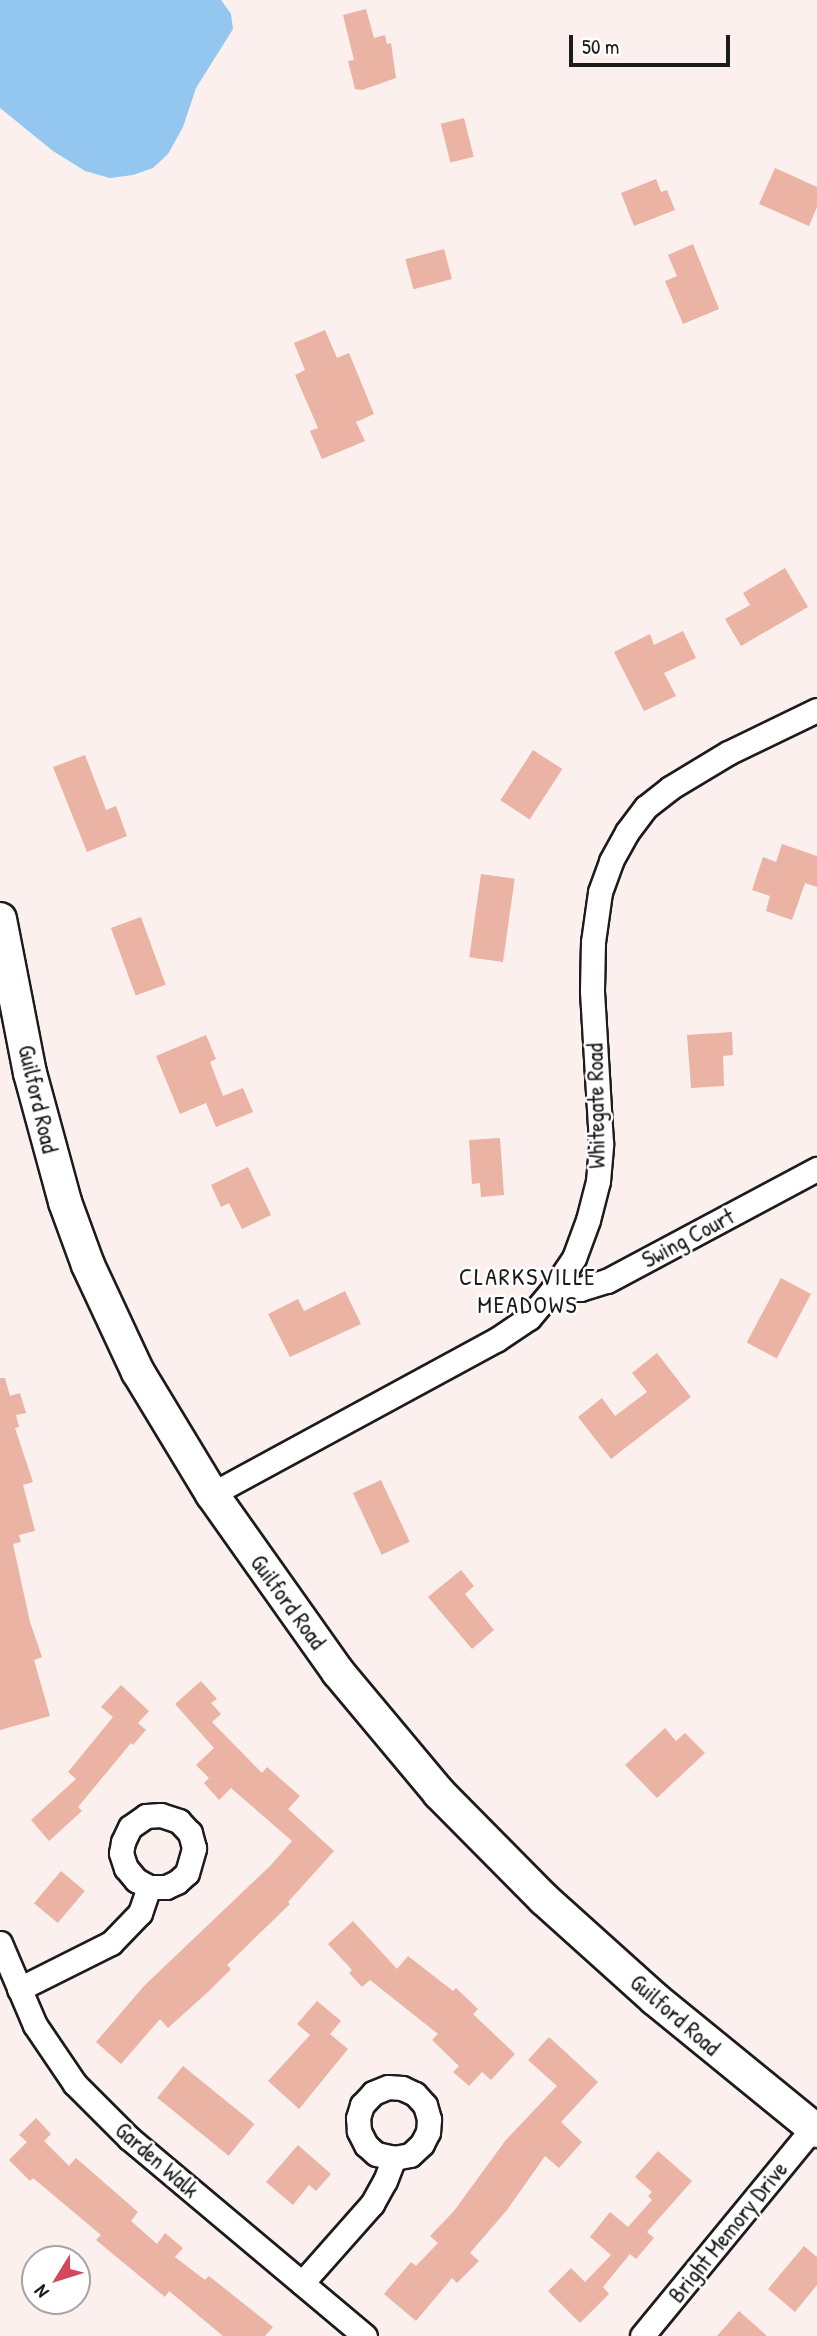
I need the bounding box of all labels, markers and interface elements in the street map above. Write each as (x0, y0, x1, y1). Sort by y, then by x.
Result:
scale bar (572, 21, 733, 65)
text: 50 m (582, 32, 619, 61)
street label: Guilford Road (12, 1042, 64, 1156)
street label: Whitegate Road (581, 1043, 611, 1169)
street label: Swing Court (637, 1202, 739, 1274)
district label: CLARKSVILLE MEADOWS (460, 1263, 596, 1319)
street label: Guilford Road (245, 1549, 331, 1655)
street label: Guilford Road (624, 1969, 726, 2061)
street label: Garden Walk (110, 2116, 204, 2204)
street label: Bright Memory Drive (663, 2156, 793, 2308)
north arrow (21, 2245, 91, 2315)
text: N (28, 2280, 54, 2304)

